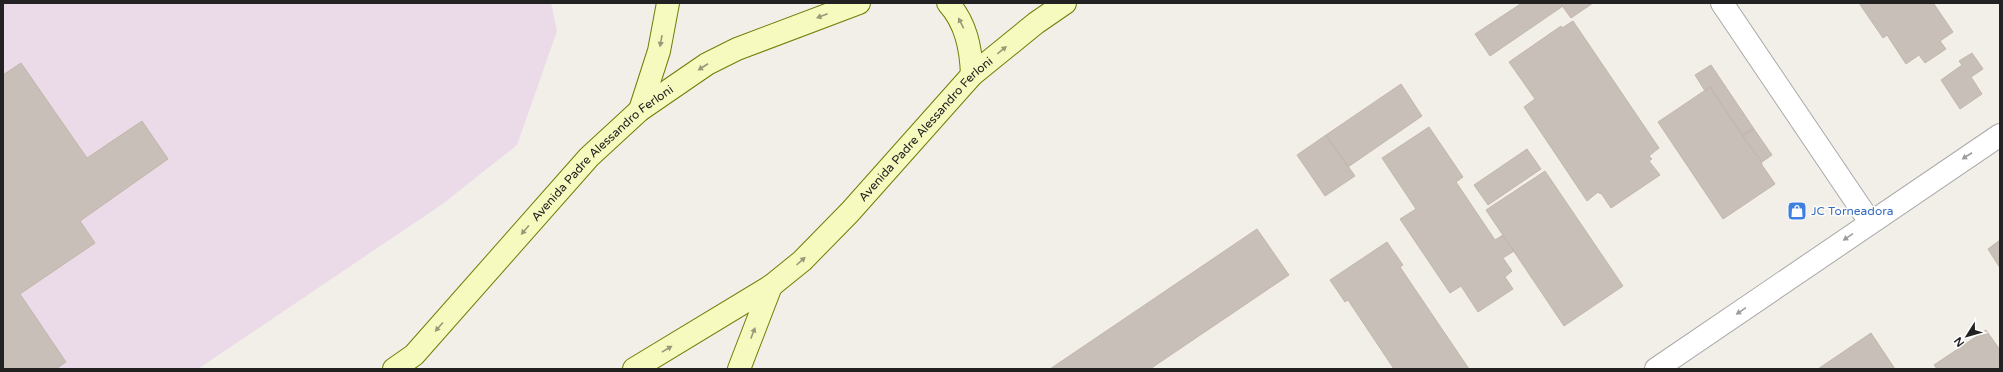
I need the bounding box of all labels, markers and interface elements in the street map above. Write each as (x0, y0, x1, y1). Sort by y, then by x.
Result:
one-way arrow (815, 14, 827, 20)
one-way arrow (958, 18, 964, 29)
one-way arrow (658, 35, 664, 48)
one-way arrow (997, 46, 1008, 54)
street label: Avenida Padre Alessandro Ferloni (856, 54, 996, 204)
one-way arrow (697, 63, 708, 71)
street label: Avenida Padre Alessandro Ferloni (529, 82, 676, 224)
one-way arrow (1961, 153, 1973, 160)
shop icon: JC Torneadora (1786, 200, 1808, 222)
place label: JC Torneadora (1811, 204, 1894, 218)
one-way arrow (521, 225, 530, 234)
one-way arrow (1842, 234, 1854, 241)
one-way arrow (796, 256, 806, 266)
one-way arrow (1736, 307, 1746, 315)
north arrow (1947, 316, 1987, 356)
one-way arrow (434, 322, 444, 332)
one-way arrow (750, 326, 756, 338)
text: N (1952, 334, 1967, 349)
one-way arrow (661, 345, 673, 352)

